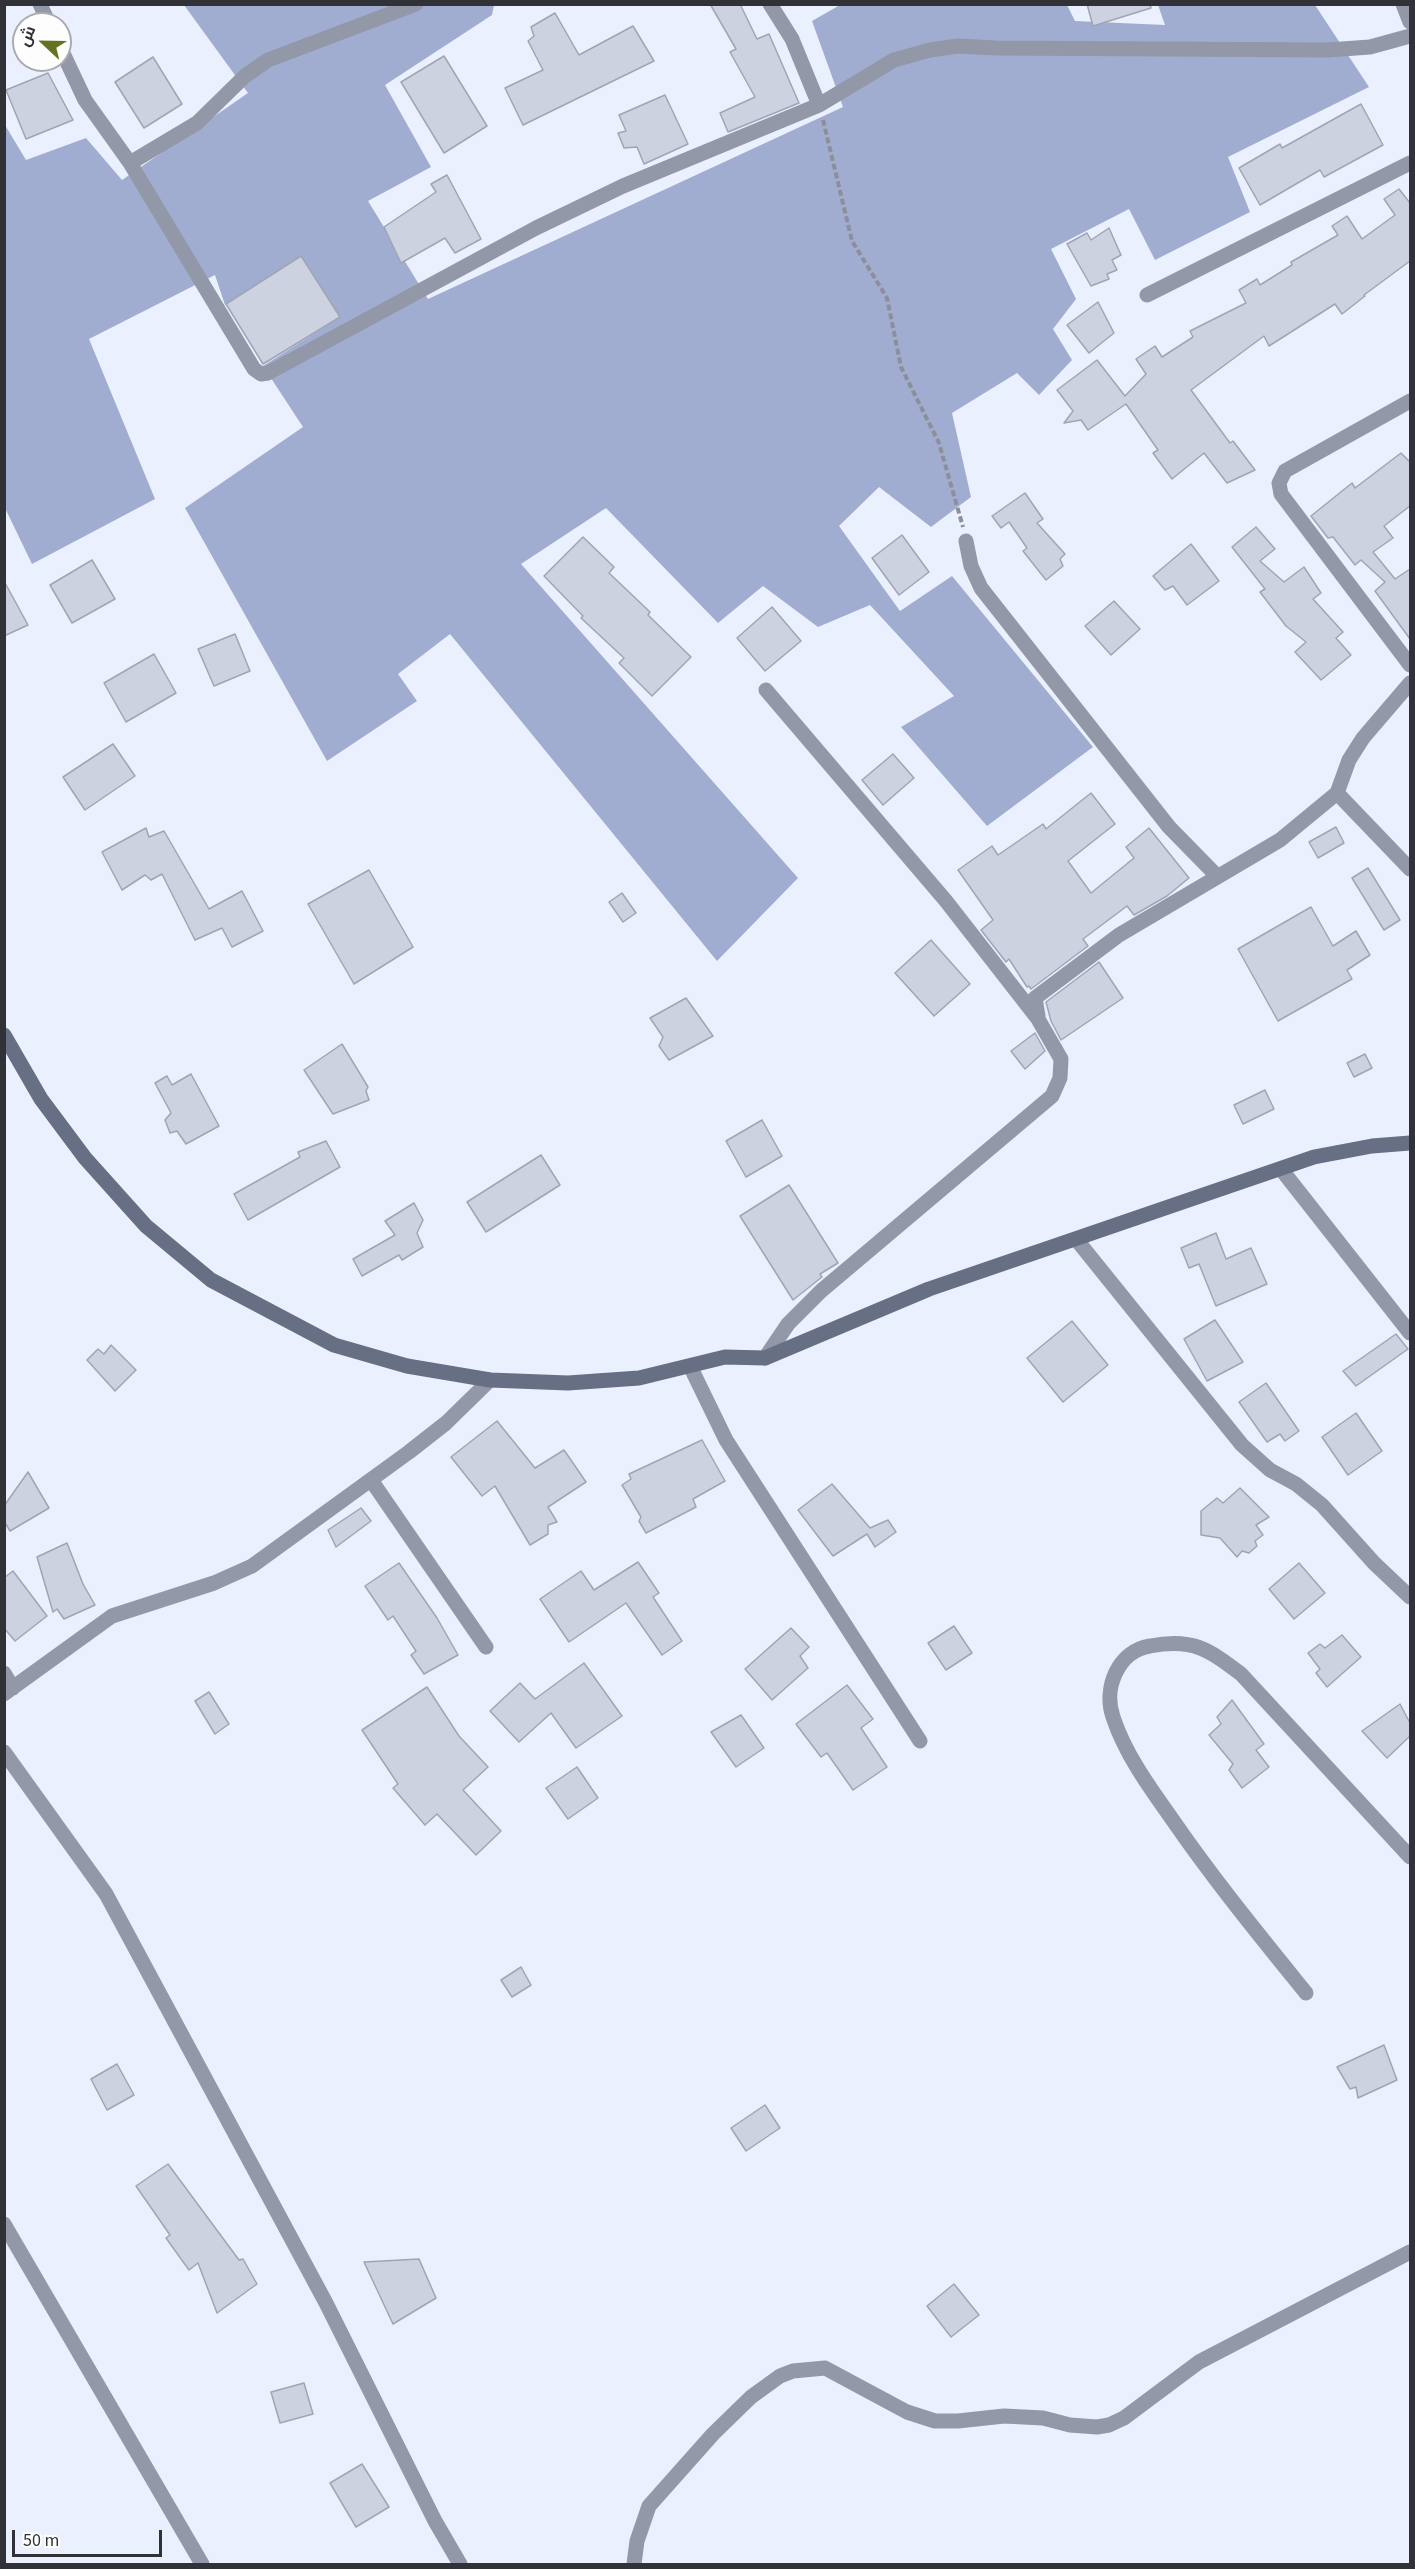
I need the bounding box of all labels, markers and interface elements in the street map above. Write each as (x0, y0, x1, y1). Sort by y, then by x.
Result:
north arrow (12, 12, 72, 72)
text: ش (13, 22, 41, 50)
scale bar (15, 2518, 165, 2556)
text: 50 m (23, 2528, 59, 2553)

